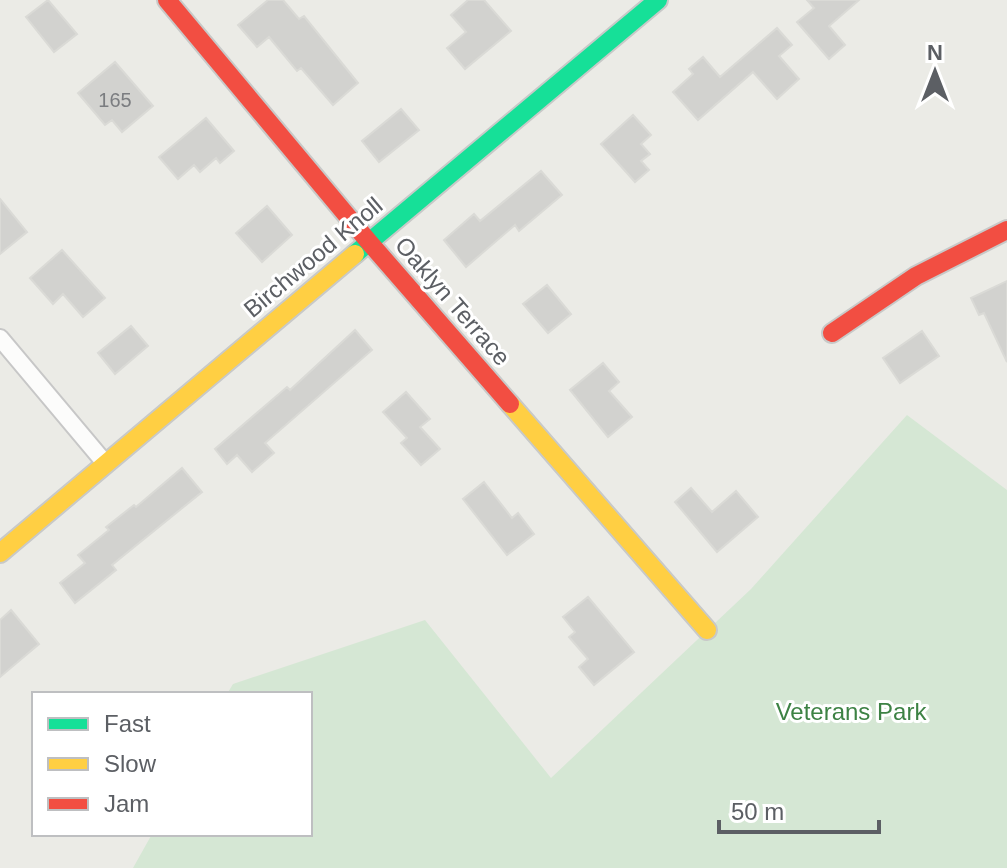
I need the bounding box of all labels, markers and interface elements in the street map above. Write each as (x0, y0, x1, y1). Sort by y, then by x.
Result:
north arrow (895, 32, 975, 112)
text: N (927, 40, 943, 65)
house number: 165 (98, 89, 132, 111)
street label: Birchwood Knoll (238, 191, 388, 323)
street label: Oaklyn Terrace (390, 231, 516, 371)
legend (32, 692, 312, 836)
park label: Veterans Park (776, 698, 927, 725)
text: Fast (104, 710, 151, 737)
text: Slow (104, 750, 157, 777)
scale bar (719, 784, 879, 834)
text: Jam (104, 790, 149, 817)
text: 50 m (731, 798, 784, 825)

